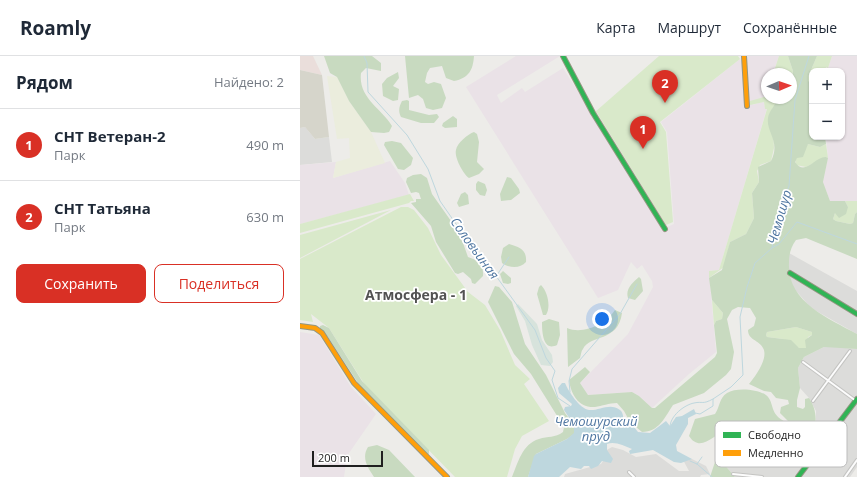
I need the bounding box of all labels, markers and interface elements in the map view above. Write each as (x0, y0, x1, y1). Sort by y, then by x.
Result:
text: Roamly (20, 15, 91, 41)
text: Карта (596, 18, 635, 37)
text: Маршрут (657, 18, 721, 37)
text: Сохранённые (743, 18, 837, 37)
north arrow (761, 68, 797, 104)
map controls (809, 68, 845, 140)
button: + (809, 68, 845, 104)
pin: 2 (652, 70, 678, 103)
text: Рядом (16, 71, 73, 94)
text: Найдено: 2 (214, 73, 284, 91)
button: − (809, 104, 845, 140)
pin: 1 (630, 116, 656, 149)
text: СНТ Ветеран-2 (54, 126, 166, 146)
text: 1 (25, 136, 33, 154)
text: 490 m (246, 136, 284, 154)
text: Парк (54, 146, 85, 164)
water label: Чемошур (763, 188, 795, 246)
text: СНТ Татьяна (54, 198, 151, 218)
text: 2 (25, 208, 33, 226)
text: 630 m (246, 208, 284, 226)
water label: Соловьиная (446, 213, 504, 283)
text: Парк (54, 218, 85, 236)
button: Сохранить (16, 264, 146, 303)
button: Поделиться (154, 264, 284, 303)
district label: Атмосфера - 1 (365, 285, 467, 304)
your location (592, 309, 612, 329)
water label: Чемошурский пруд (554, 412, 638, 445)
legend (715, 421, 847, 467)
text: Свободно (748, 427, 801, 442)
text: Медленно (748, 445, 804, 460)
scale bar (312, 449, 383, 468)
text: 200 m (318, 450, 350, 465)

